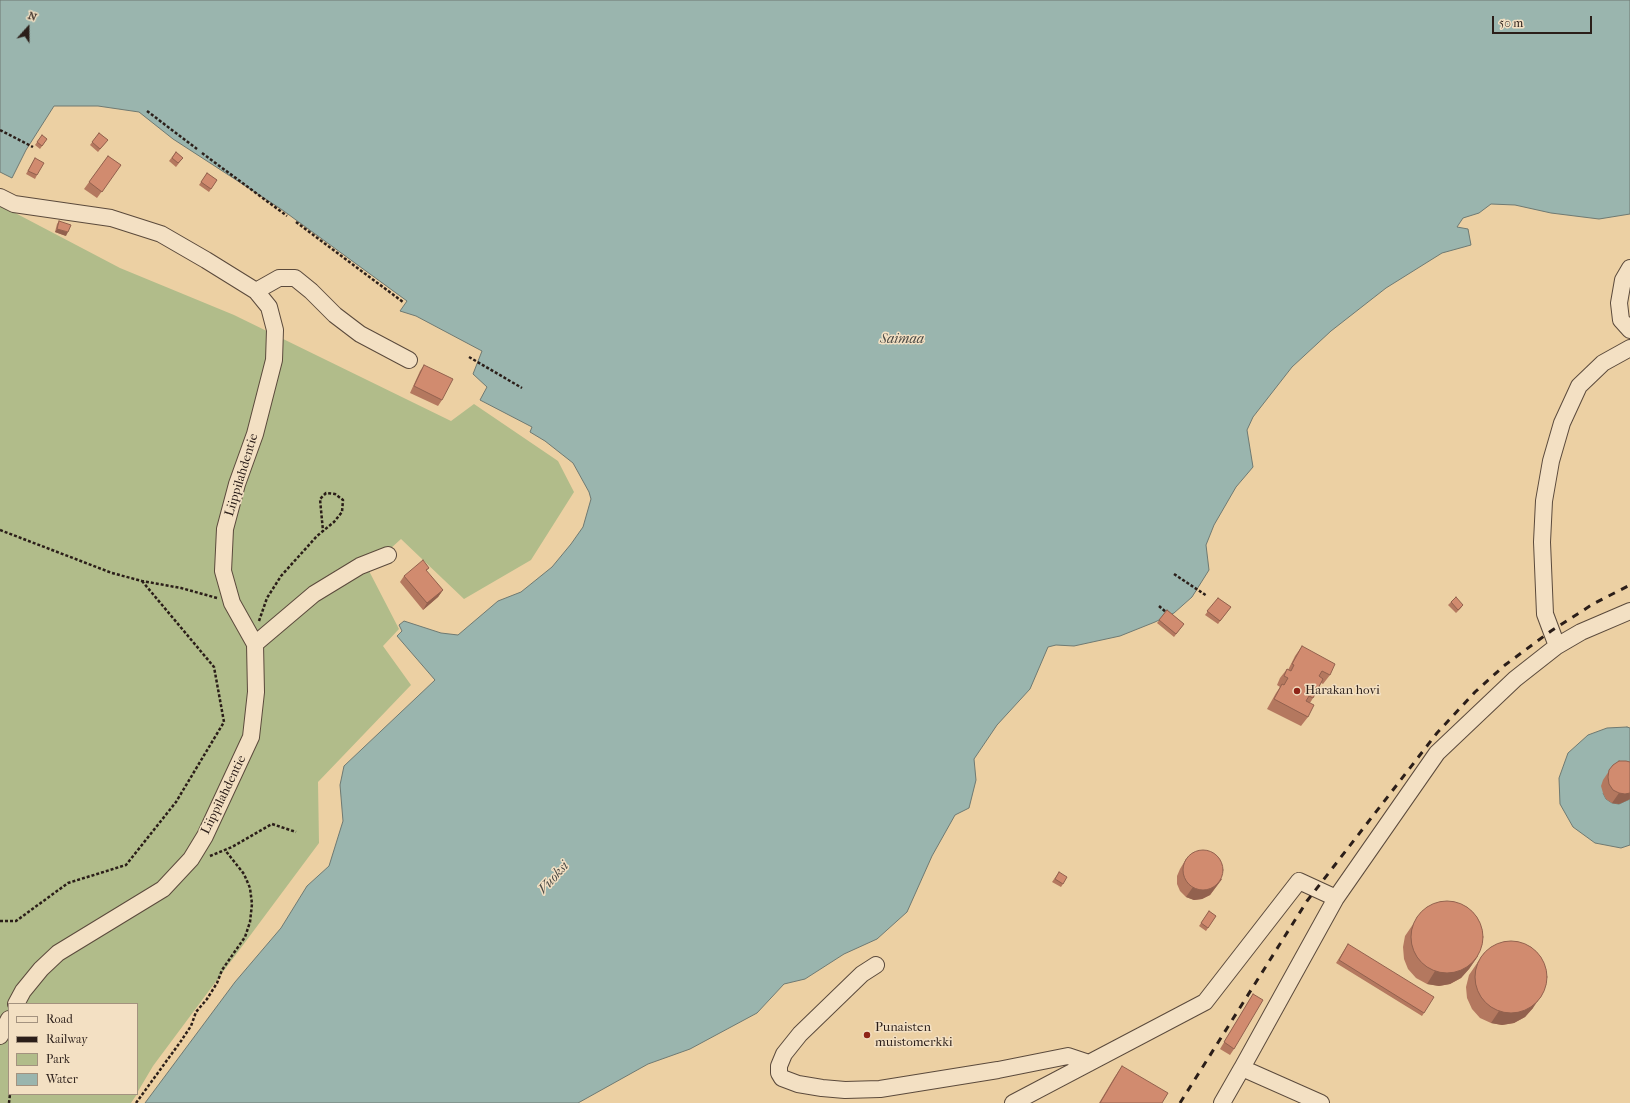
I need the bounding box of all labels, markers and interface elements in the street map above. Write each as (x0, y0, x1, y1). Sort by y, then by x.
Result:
north arrow (8, 8, 48, 48)
scale bar (1494, 8, 1594, 34)
text: N (26, 9, 39, 24)
text: 50 m (1499, 16, 1523, 30)
water label: Saimaa (880, 332, 924, 348)
street label: Liippilahdentie (222, 432, 262, 518)
place label: Harakan hovi (1305, 683, 1380, 699)
marker: Harakan hovi (1292, 686, 1302, 696)
street label: Liippilahdentie (198, 753, 250, 837)
water label: Vuoksi (535, 858, 573, 898)
legend (8, 1003, 138, 1095)
text: Road (46, 1012, 73, 1026)
place label: Punaisten muistomerkki (875, 1020, 953, 1051)
marker: Punaisten muistomerkki (862, 1030, 872, 1040)
text: Railway (46, 1032, 88, 1046)
text: Park (46, 1052, 70, 1066)
text: Water (46, 1072, 78, 1086)

